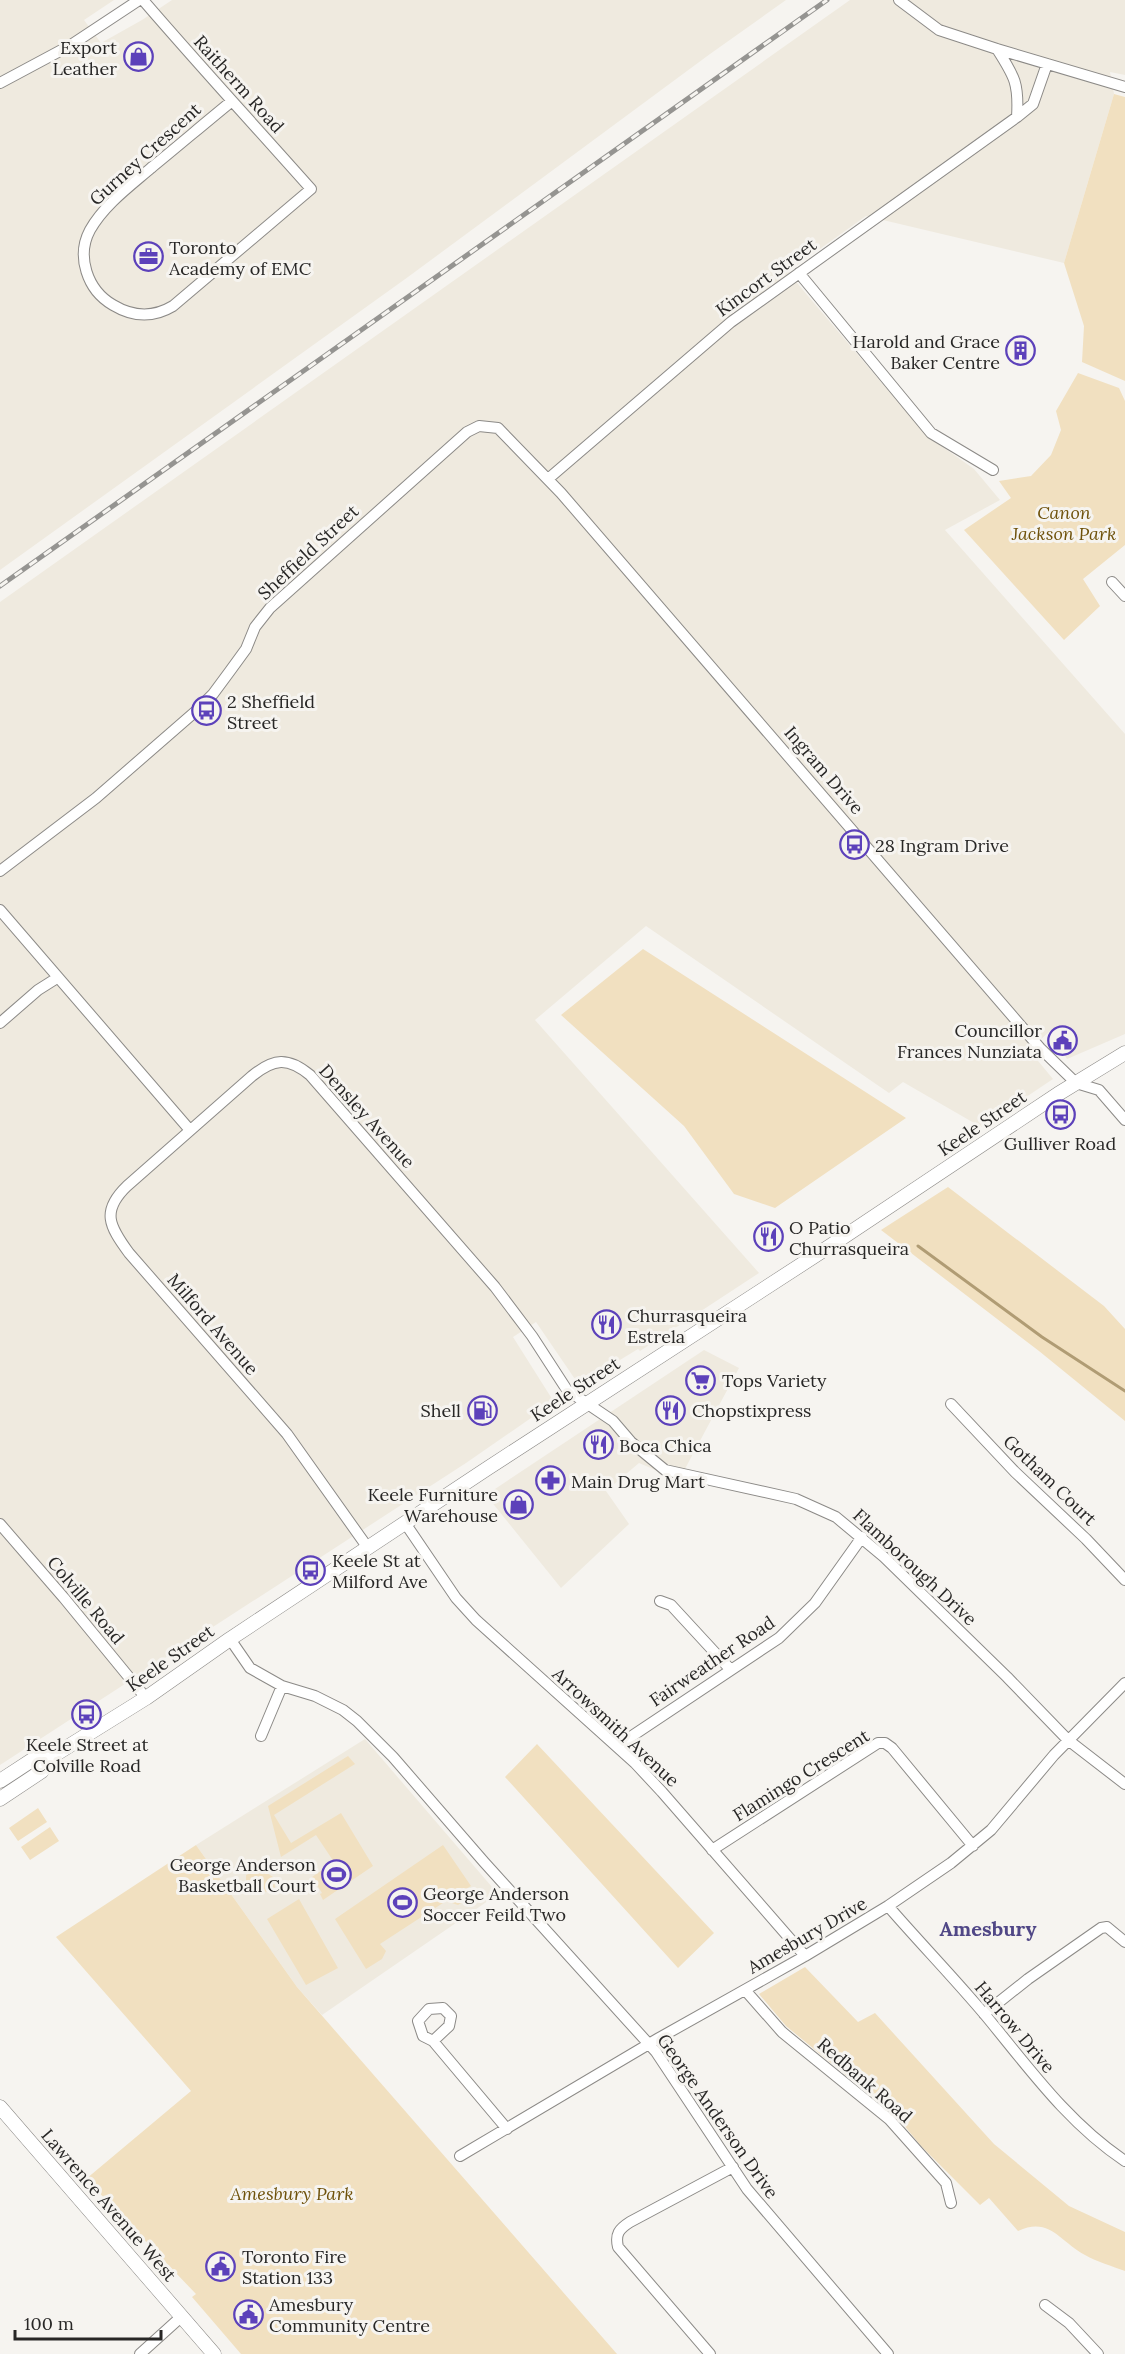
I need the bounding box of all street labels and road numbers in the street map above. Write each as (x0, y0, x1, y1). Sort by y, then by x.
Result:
street label: Raitherm Road (189, 30, 289, 138)
street label: Gurney Crescent (84, 98, 206, 210)
street label: Kincort Street (711, 233, 821, 321)
street label: Sheffield Street (253, 499, 363, 605)
street label: Ingram Drive (779, 721, 869, 819)
street label: Densley Avenue (314, 1059, 420, 1173)
street label: Keele Street (933, 1085, 1031, 1161)
street label: Milford Avenue (163, 1268, 264, 1380)
street label: Keele Street (526, 1352, 624, 1426)
street label: Gotham Court (999, 1430, 1101, 1530)
street label: Flamborough Drive (848, 1504, 982, 1630)
street label: Colville Road (42, 1551, 130, 1649)
street label: Fairweather Road (645, 1610, 779, 1711)
street label: Keele Street (122, 1619, 218, 1697)
street label: Arrowsmith Avenue (547, 1662, 684, 1792)
street label: Flamingo Crescent (729, 1724, 874, 1826)
street label: Amesbury Drive (742, 1891, 871, 1979)
street label: Harrow Drive (970, 1976, 1060, 2078)
street label: George Anderson Drive (652, 2029, 784, 2203)
street label: Redbank Road (813, 2032, 917, 2128)
street label: Lawrence Avenue West (36, 2124, 182, 2286)

